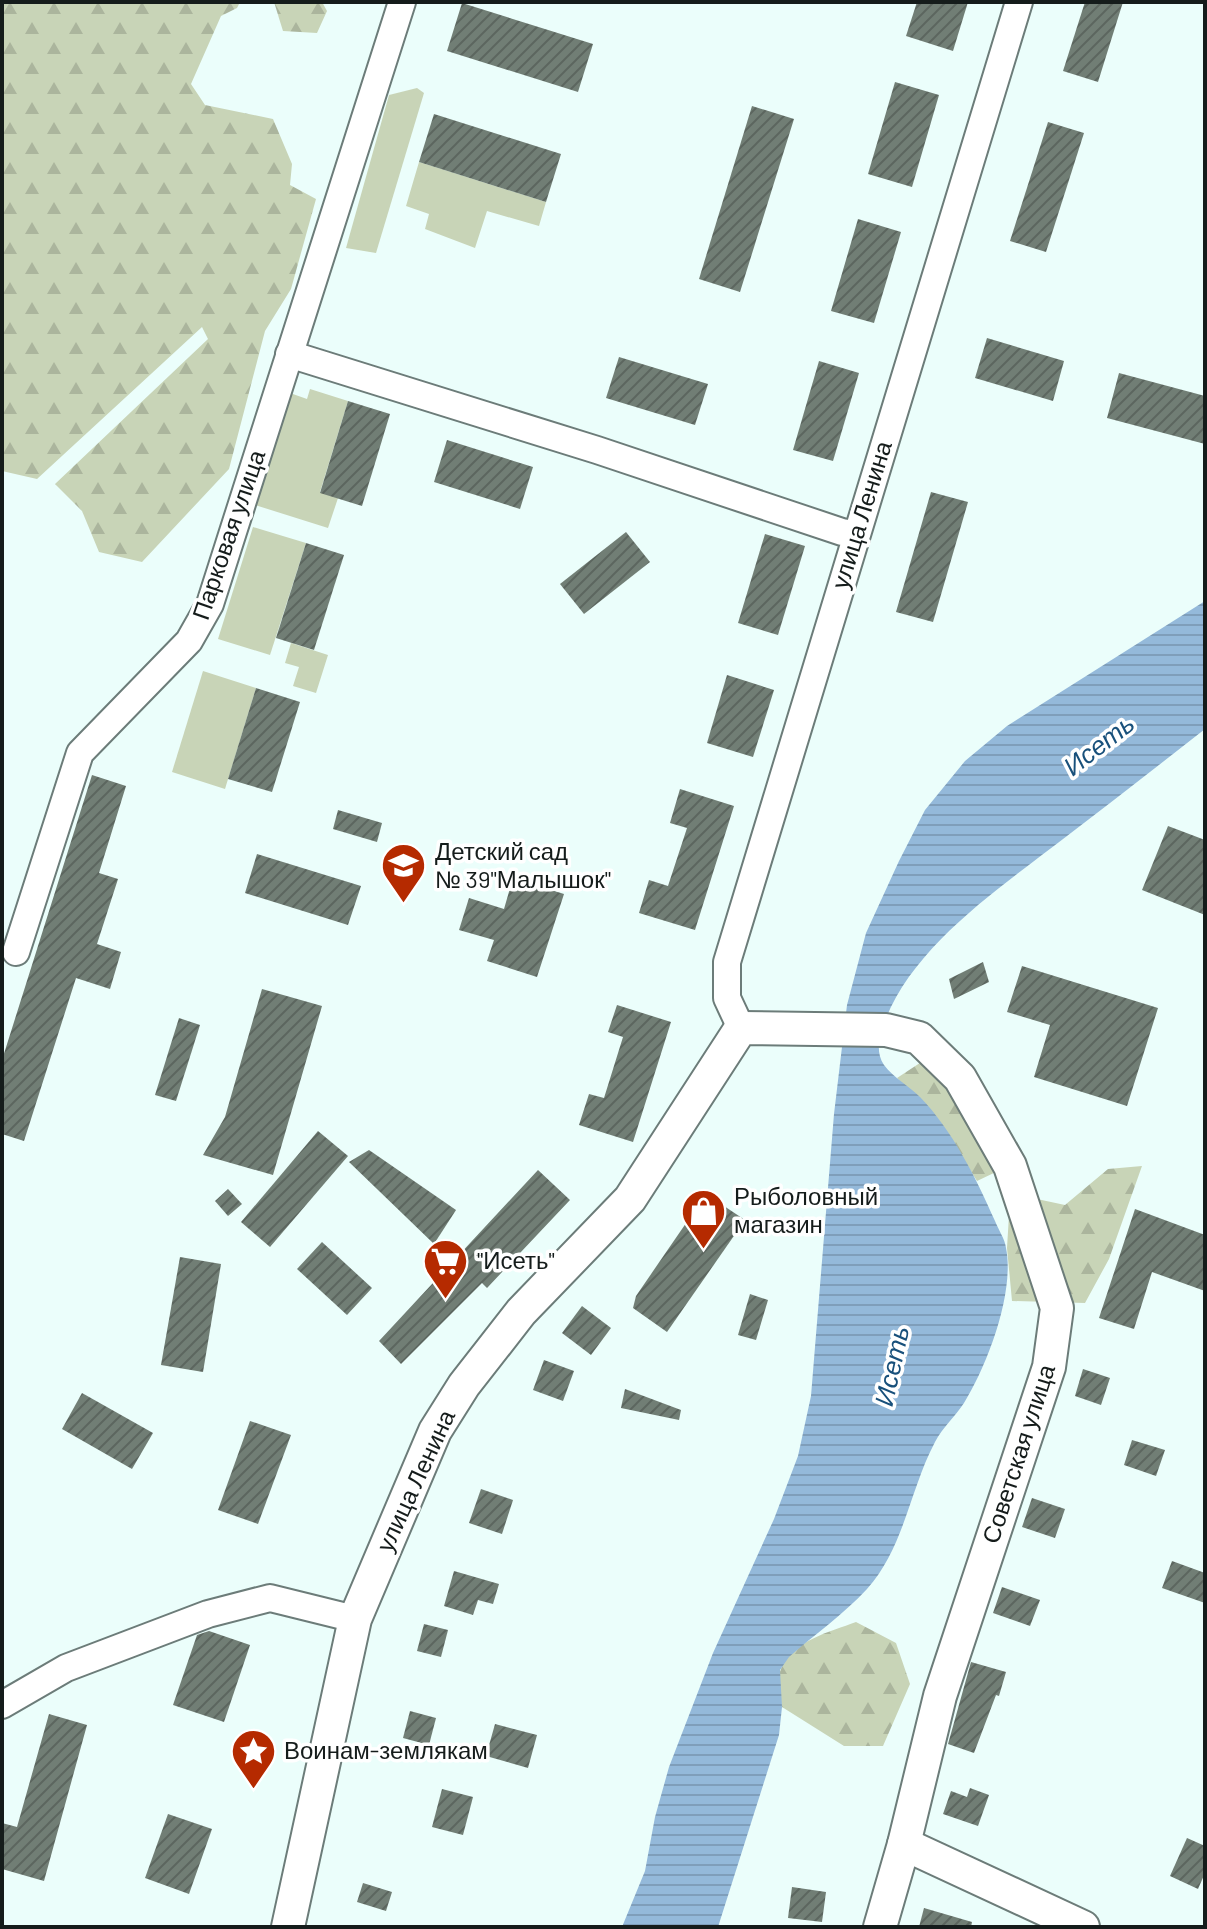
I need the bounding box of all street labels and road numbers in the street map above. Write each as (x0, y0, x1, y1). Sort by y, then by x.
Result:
street label: улица Ленина (824, 436, 897, 592)
street label: Парковая улица (185, 445, 270, 623)
street label: Советская улица (975, 1360, 1060, 1547)
street label: улица Ленина (369, 1404, 460, 1556)

